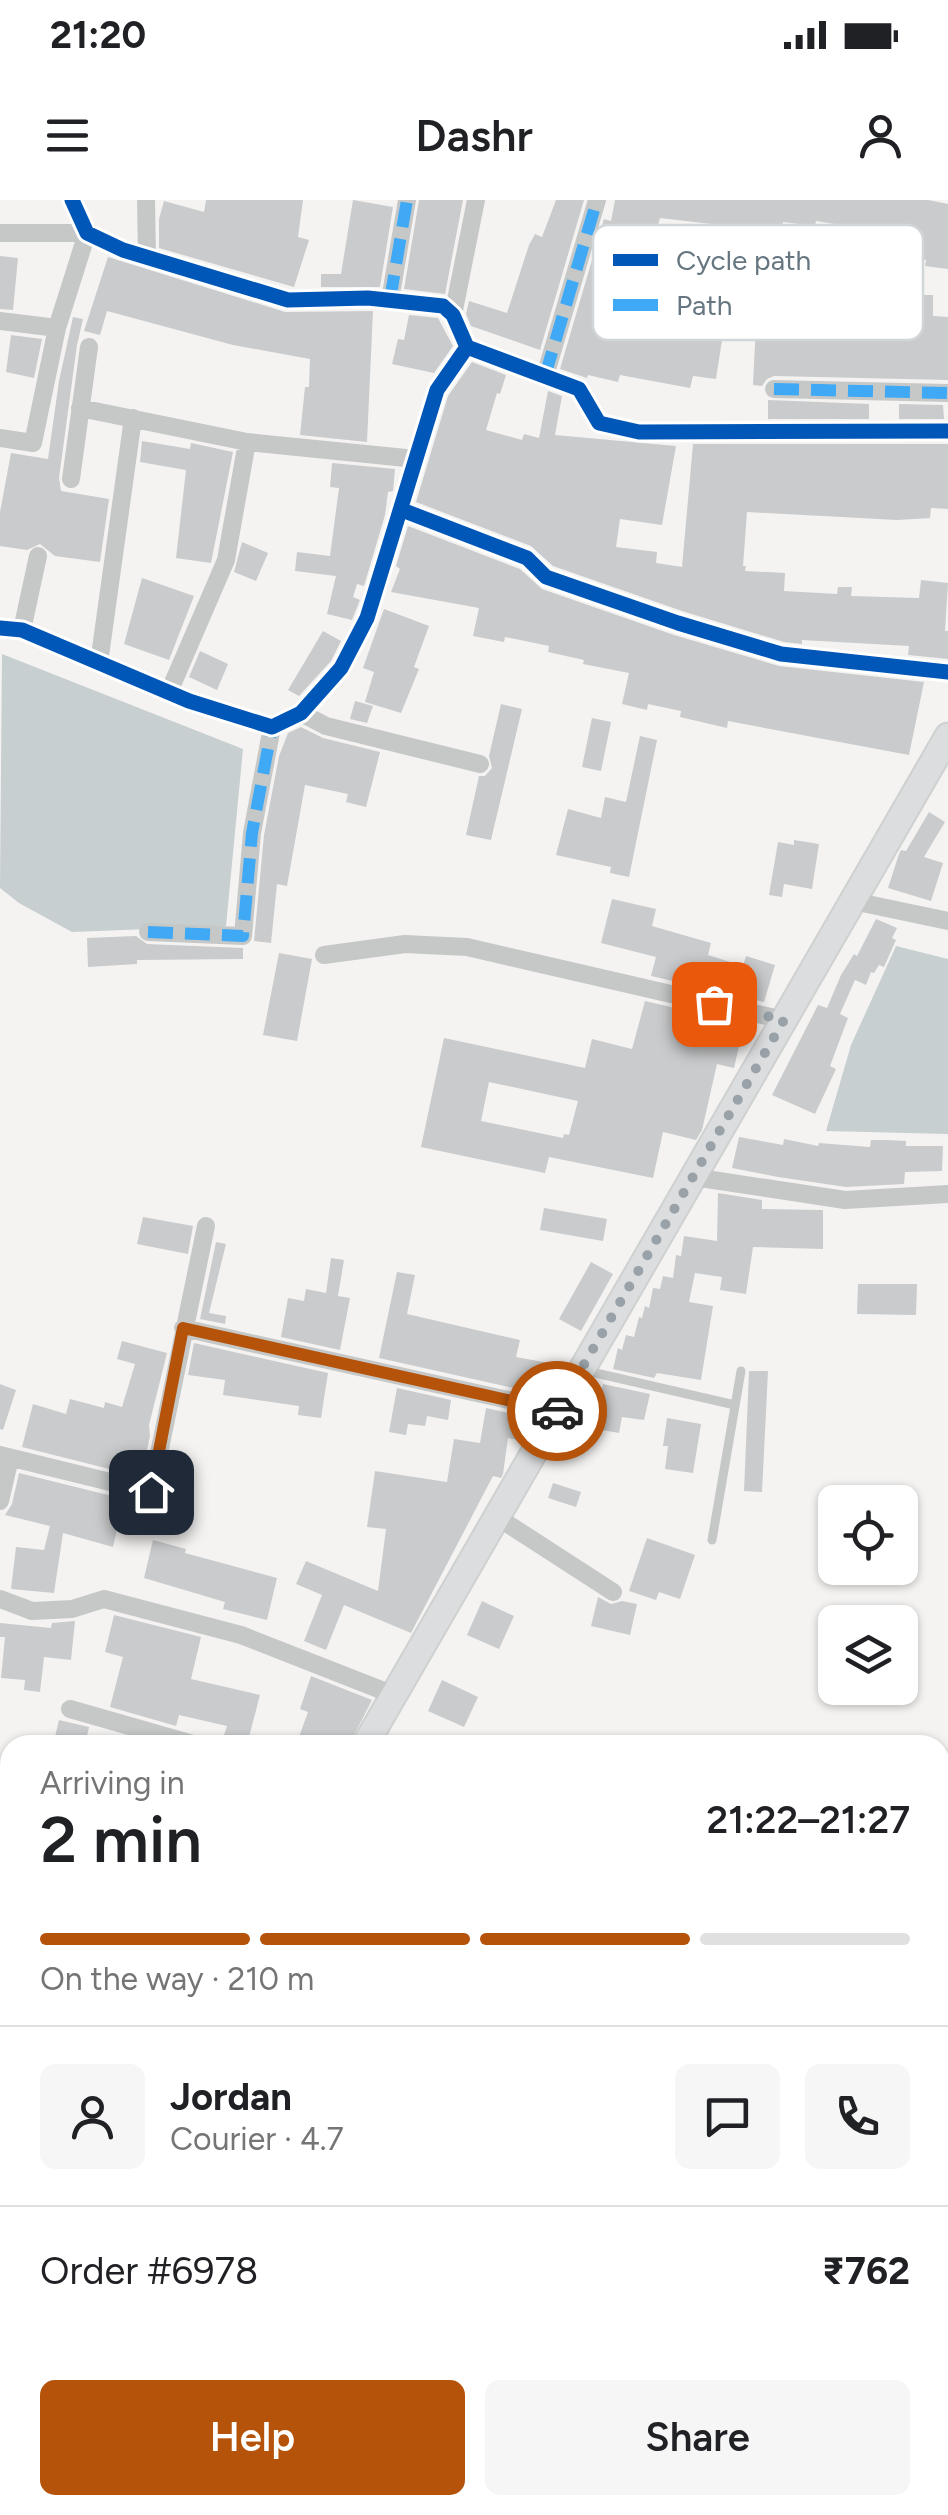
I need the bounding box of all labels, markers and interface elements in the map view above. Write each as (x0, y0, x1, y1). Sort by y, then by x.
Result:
text: 21:20 (50, 12, 146, 58)
icon: menu (40, 108, 95, 163)
text: Dashr (415, 108, 533, 162)
icon: person (853, 108, 908, 163)
legend (593, 225, 923, 340)
text: Cycle path (676, 243, 811, 277)
text: Path (676, 288, 732, 322)
pin (672, 962, 757, 1047)
icon: bag (687, 977, 742, 1032)
courier (507, 1361, 607, 1461)
icon: car (530, 1384, 585, 1439)
pin (109, 1450, 194, 1535)
icon: home (124, 1465, 179, 1520)
map controls (818, 1485, 918, 1705)
button: locate (818, 1485, 918, 1585)
button: layers (818, 1605, 918, 1705)
text: Arriving in (40, 1764, 185, 1802)
text: 21:22–21:27 (707, 1797, 910, 1843)
text: 2 min (40, 1800, 202, 1878)
text: On the way · 210 m (40, 1960, 314, 1998)
button: person (40, 2064, 145, 2169)
button: chat (675, 2064, 780, 2169)
button: phone (805, 2064, 910, 2169)
text: Jordan (170, 2074, 292, 2120)
text: Courier · 4.7 (170, 2120, 344, 2158)
text: Order #6978 (40, 2248, 258, 2294)
text: ₹762 (822, 2248, 910, 2294)
button: Help (40, 2380, 465, 2495)
button: Share (485, 2380, 910, 2495)

